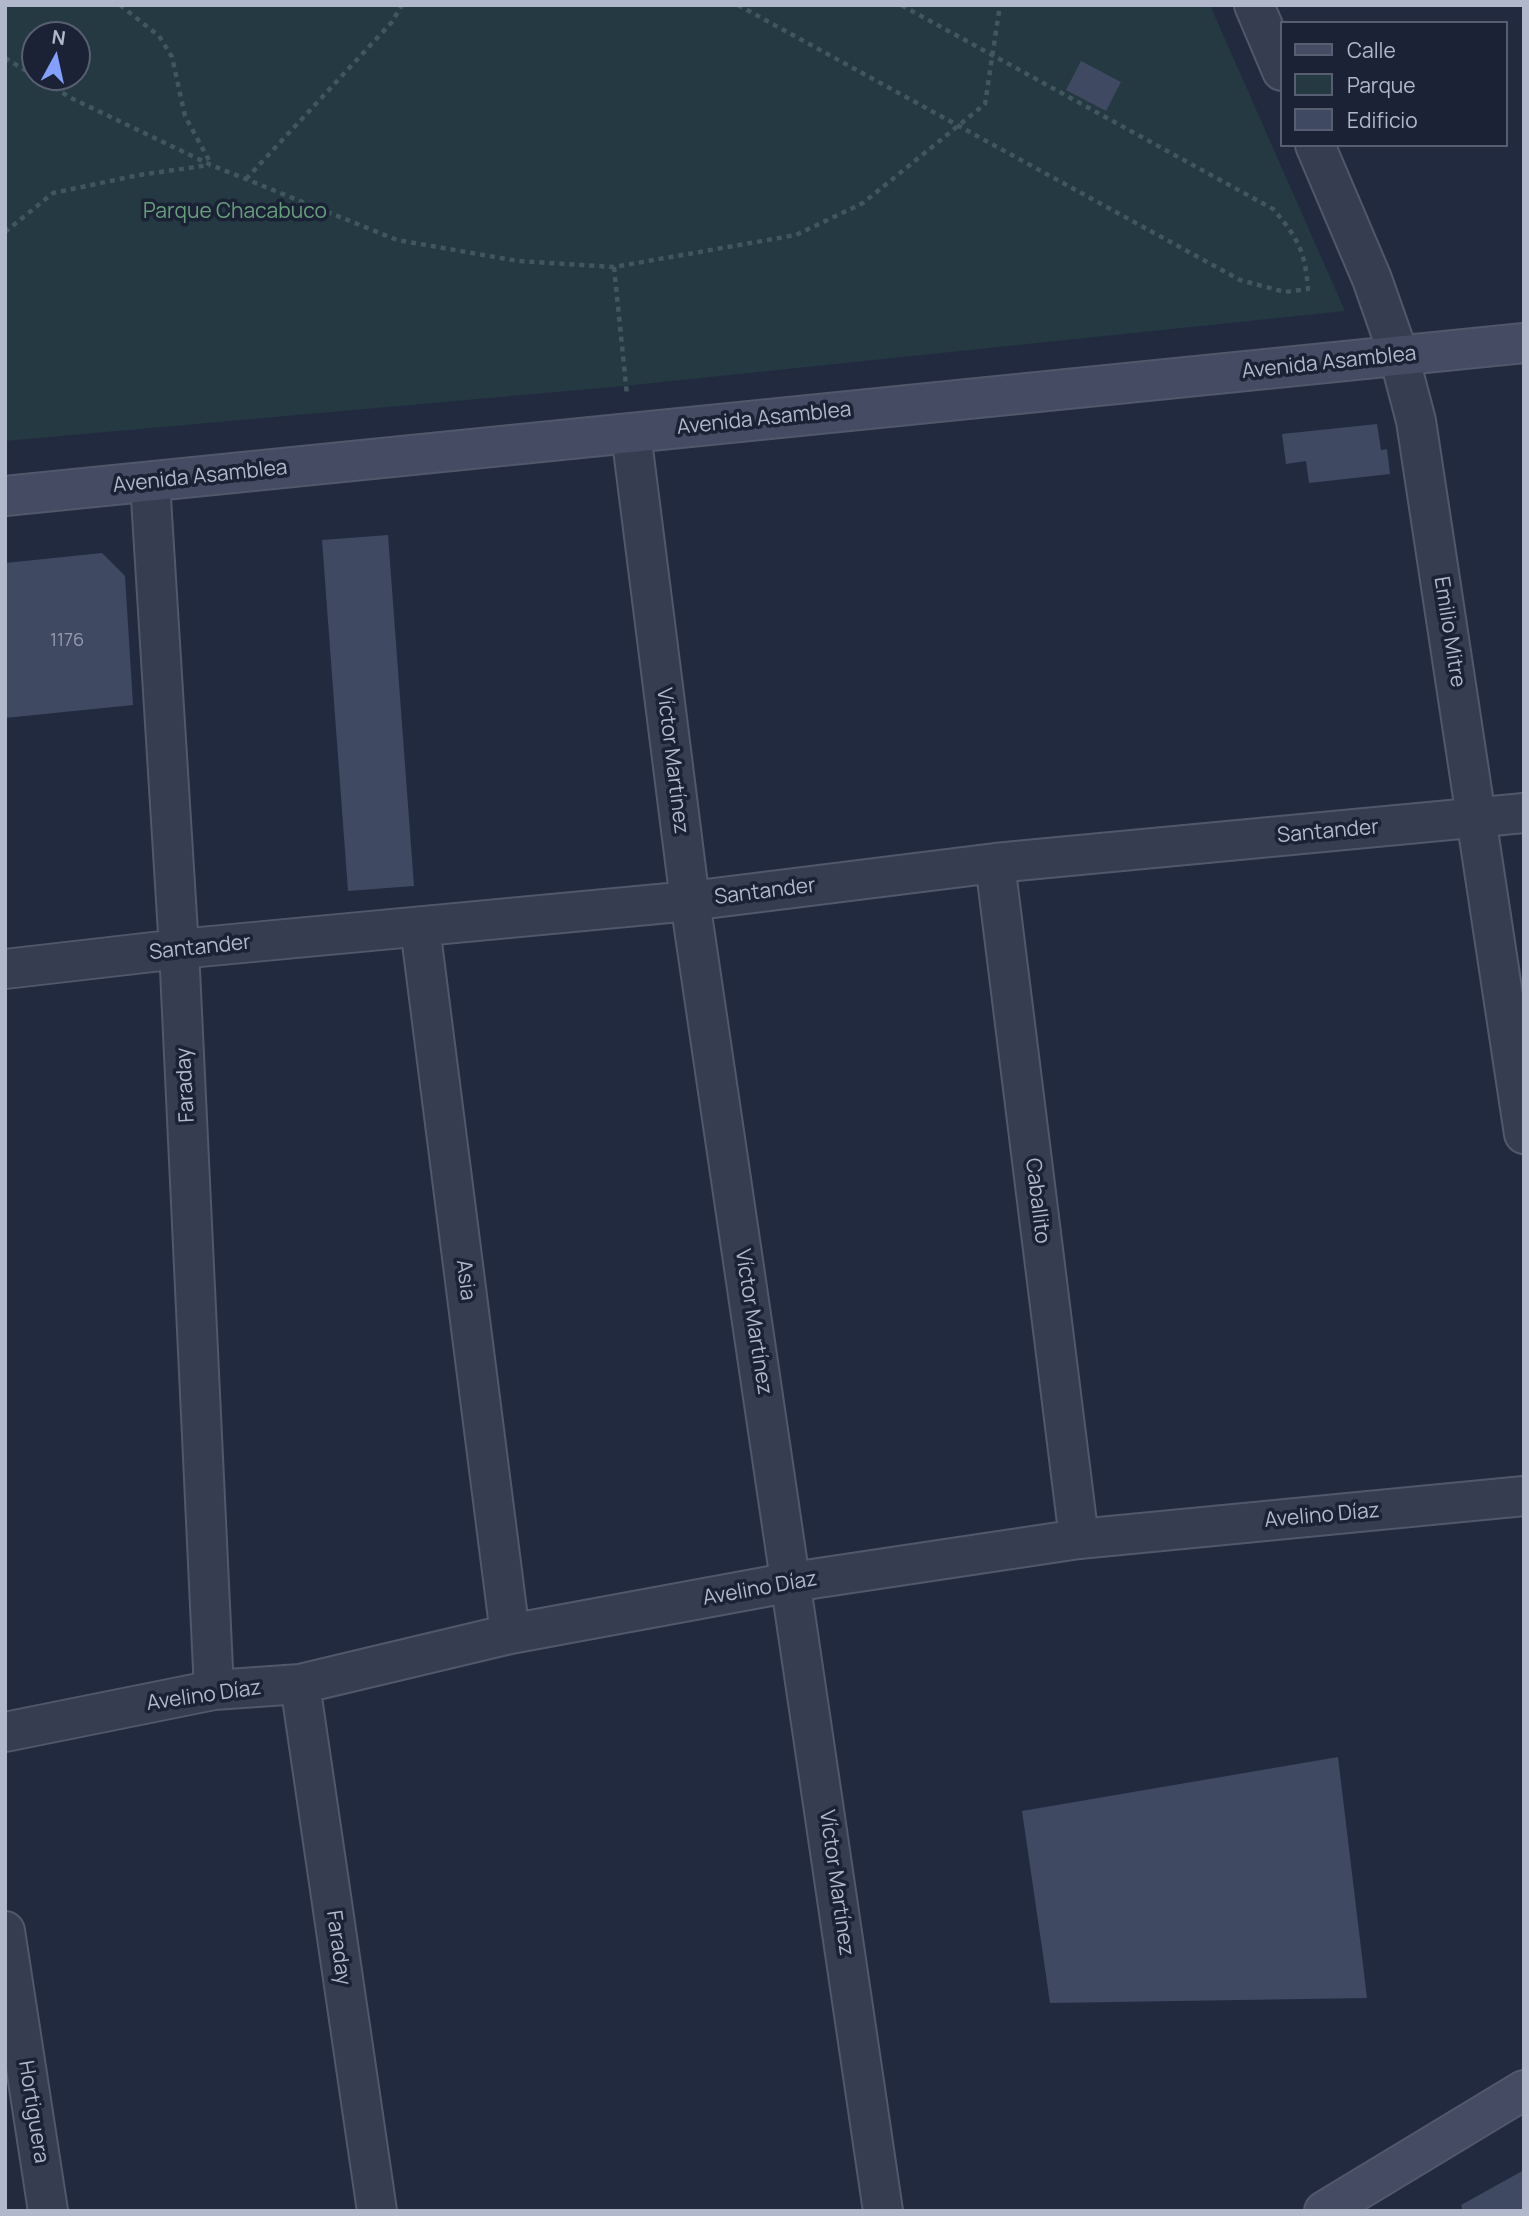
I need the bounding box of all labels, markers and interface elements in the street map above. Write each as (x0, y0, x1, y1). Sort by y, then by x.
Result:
north arrow (21, 21, 91, 91)
legend (1280, 21, 1508, 147)
text: N (50, 23, 67, 51)
text: Calle (1347, 36, 1396, 64)
text: Parque (1347, 71, 1416, 99)
text: Edificio (1347, 106, 1418, 134)
park label: Parque Chacabuco (143, 199, 327, 225)
street label: Avenida Asamblea (1241, 341, 1417, 385)
street label: Avenida Asamblea (676, 397, 852, 441)
street label: Avenida Asamblea (112, 455, 288, 499)
street label: Emilio Mitre (1428, 575, 1470, 689)
house number: 1176 (50, 630, 84, 652)
street label: Víctor Martínez (651, 687, 693, 835)
street label: Santander (1276, 815, 1380, 849)
street label: Santander (713, 873, 817, 911)
street label: Santander (148, 930, 252, 966)
street label: Faraday (171, 1047, 201, 1123)
street label: Caballito (1019, 1157, 1055, 1245)
street label: Víctor Martínez (729, 1247, 777, 1397)
street label: Asia (450, 1258, 480, 1302)
street label: Avelino Díaz (1263, 1498, 1381, 1534)
street label: Avelino Díaz (701, 1567, 819, 1611)
street label: Avelino Díaz (145, 1675, 263, 1717)
street label: Víctor Martínez (813, 1808, 859, 1958)
street label: Faraday (320, 1909, 356, 1987)
street label: Hortiguera (12, 2059, 54, 2165)

